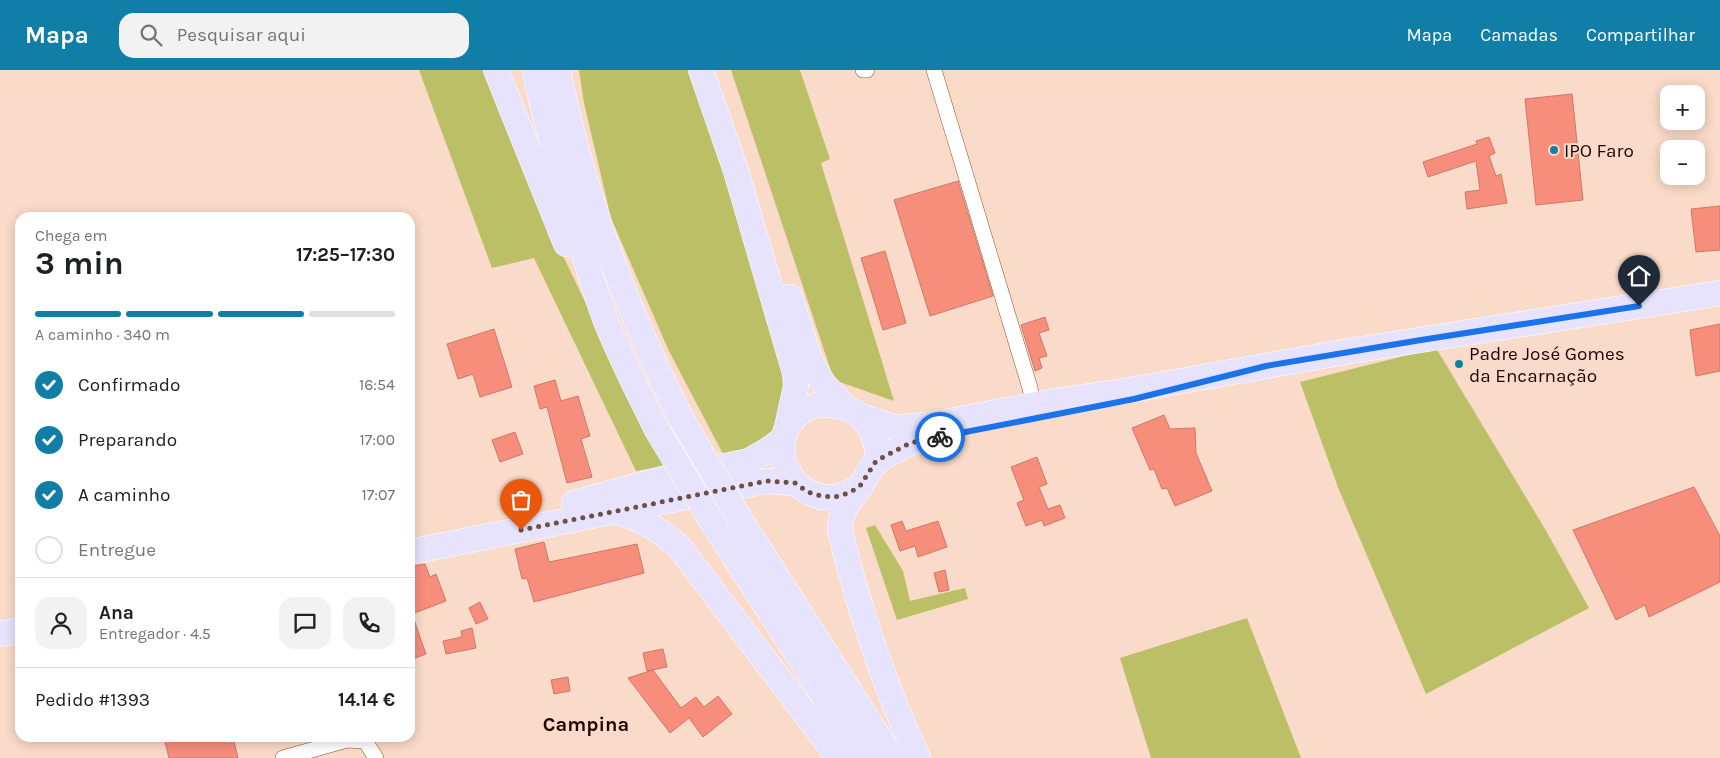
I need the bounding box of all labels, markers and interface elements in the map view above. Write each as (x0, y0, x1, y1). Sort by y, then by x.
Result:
search box (119, 13, 469, 58)
text: Mapa (25, 21, 89, 49)
icon: search (137, 21, 165, 49)
text: Pesquisar aqui (177, 24, 306, 46)
text: Mapa (1407, 24, 1452, 46)
text: Camadas (1480, 24, 1558, 46)
text: Compartilhar (1586, 24, 1695, 46)
map controls (1660, 85, 1705, 185)
button: + (1660, 85, 1705, 130)
place label: IPO Faro (1564, 140, 1634, 162)
button: − (1660, 140, 1705, 185)
marker: IPO Faro (1548, 144, 1560, 156)
text: Chega em (35, 226, 108, 245)
text: 17:25–17:30 (296, 244, 395, 266)
text: 3 min (35, 245, 124, 282)
pin (1618, 255, 1660, 306)
icon: home (1625, 262, 1653, 290)
text: A caminho · 340 m (35, 325, 170, 344)
place label: Padre José Gomes da Encarnação (1469, 343, 1625, 387)
marker: Padre José Gomes da Encarnação (1453, 358, 1465, 370)
icon: check (35, 371, 63, 399)
text: Confirmado (78, 374, 180, 396)
text: 16:54 (359, 375, 395, 394)
courier (915, 412, 965, 462)
icon: bike (926, 423, 954, 451)
icon: check (35, 426, 63, 454)
text: Preparando (78, 429, 177, 451)
text: 17:00 (360, 430, 395, 449)
pin (500, 479, 542, 530)
icon: check (35, 481, 63, 509)
text: A caminho (78, 484, 170, 506)
text: 17:07 (362, 485, 395, 504)
icon: bag (507, 486, 535, 514)
text: Entregue (78, 539, 156, 561)
button: person (35, 597, 87, 649)
button: chat (279, 597, 331, 649)
button: phone (343, 597, 395, 649)
text: Ana (99, 602, 134, 624)
text: Entregador · 4.5 (99, 624, 211, 643)
text: Pedido #1393 (35, 689, 150, 711)
text: 14.14 € (338, 689, 395, 711)
district label: Campina (543, 713, 629, 736)

